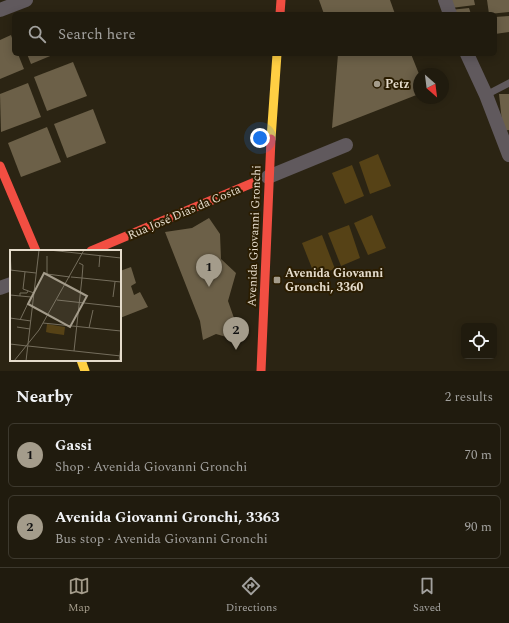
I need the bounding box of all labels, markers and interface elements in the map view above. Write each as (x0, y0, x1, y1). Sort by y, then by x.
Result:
search box (12, 12, 497, 56)
icon: search (26, 23, 48, 45)
text: Search here (58, 23, 136, 46)
north arrow (413, 68, 449, 104)
place label: Petz (385, 75, 410, 94)
marker: Petz (372, 79, 382, 89)
your location (250, 128, 270, 148)
street label: Avenida Giovanni Gronchi (243, 165, 266, 307)
street label: Rua José Dias da Costa (125, 180, 244, 245)
inset map (10, 250, 121, 361)
pin: 1 (196, 254, 222, 287)
place label: Avenida Giovanni Gronchi, 3360 (285, 264, 383, 297)
marker: Avenida Giovanni Gronchi, 3360 (272, 275, 282, 285)
pin: 2 (223, 317, 249, 350)
map controls (461, 323, 497, 359)
button: locate (461, 323, 497, 359)
text: Nearby (16, 384, 72, 410)
text: 2 results (445, 387, 493, 407)
text: Gassi (55, 434, 92, 457)
text: 1 (26, 445, 34, 465)
text: 70 m (465, 445, 492, 465)
text: Shop · Avenida Giovanni Gronchi (55, 457, 247, 477)
text: Avenida Giovanni Gronchi, 3363 (55, 506, 280, 529)
text: 2 (26, 517, 34, 537)
text: 90 m (465, 517, 492, 537)
text: Bus stop · Avenida Giovanni Gronchi (55, 529, 268, 549)
tab: Map (68, 575, 90, 616)
tab: Directions (226, 575, 277, 616)
tab: Saved (413, 575, 441, 616)

